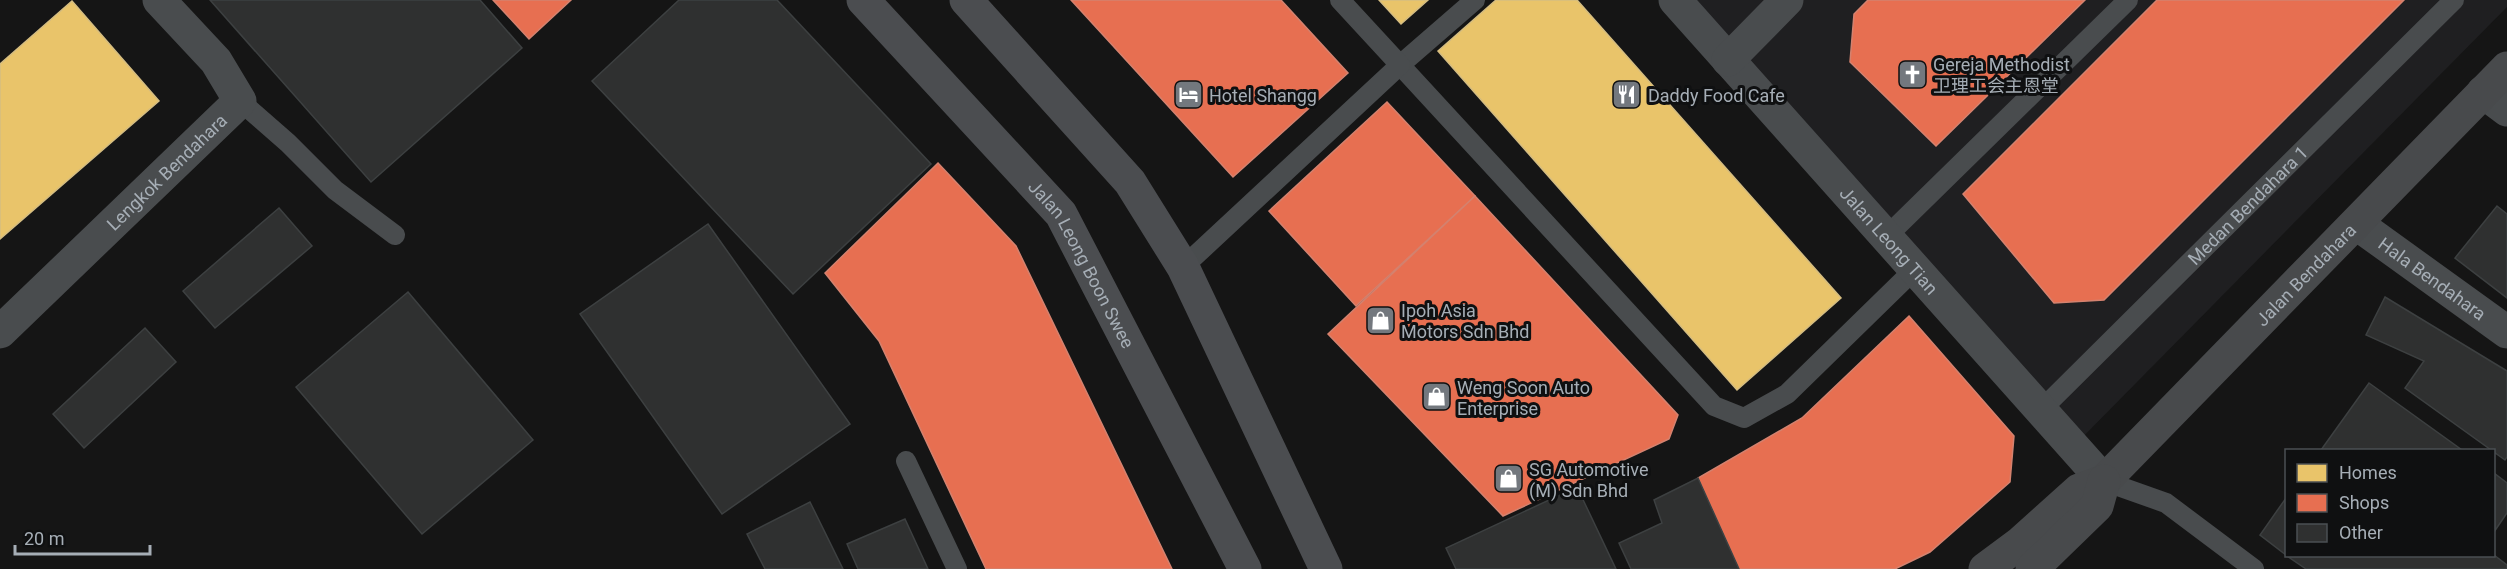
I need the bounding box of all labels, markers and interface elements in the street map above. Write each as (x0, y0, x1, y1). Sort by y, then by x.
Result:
place label: Gereja Methodist 卫理工会主恩堂 (1933, 54, 2070, 96)
church icon: Gereja Methodist 卫理工会主恩堂 (1896, 58, 1928, 90)
hotel icon: Hotel Shangg (1172, 79, 1204, 111)
restaurant icon: Daddy Food Cafe (1611, 79, 1643, 111)
place label: Hotel Shangg (1209, 85, 1317, 106)
place label: Daddy Food Cafe (1648, 85, 1785, 106)
street label: Lengkok Bendahara (102, 109, 231, 234)
street label: Medan Bendahara 1 (2183, 141, 2312, 269)
street label: Jalan Leong Boon Swee (1024, 176, 1139, 351)
street label: Jalan Leong Tian (1836, 182, 1943, 298)
street label: Jalan Bendahara (2251, 219, 2360, 330)
street label: Hala Bendahara (2375, 233, 2490, 324)
place label: Ipoh Asia Motors Sdn Bhd (1401, 300, 1529, 342)
shop icon: Ipoh Asia Motors Sdn Bhd (1364, 304, 1396, 336)
place label: Weng Soon Auto Enterprise (1457, 377, 1590, 419)
shop icon: Weng Soon Auto Enterprise (1420, 381, 1452, 413)
legend (2285, 449, 2495, 557)
place label: SG Automotive (M) Sdn Bhd (1529, 459, 1648, 502)
text: Homes (2339, 462, 2397, 483)
shop icon: SG Automotive (M) Sdn Bhd (1492, 463, 1524, 495)
text: Shops (2339, 492, 2389, 513)
scale bar (15, 518, 150, 556)
text: Other (2339, 522, 2383, 543)
text: 20 m (24, 528, 64, 549)

